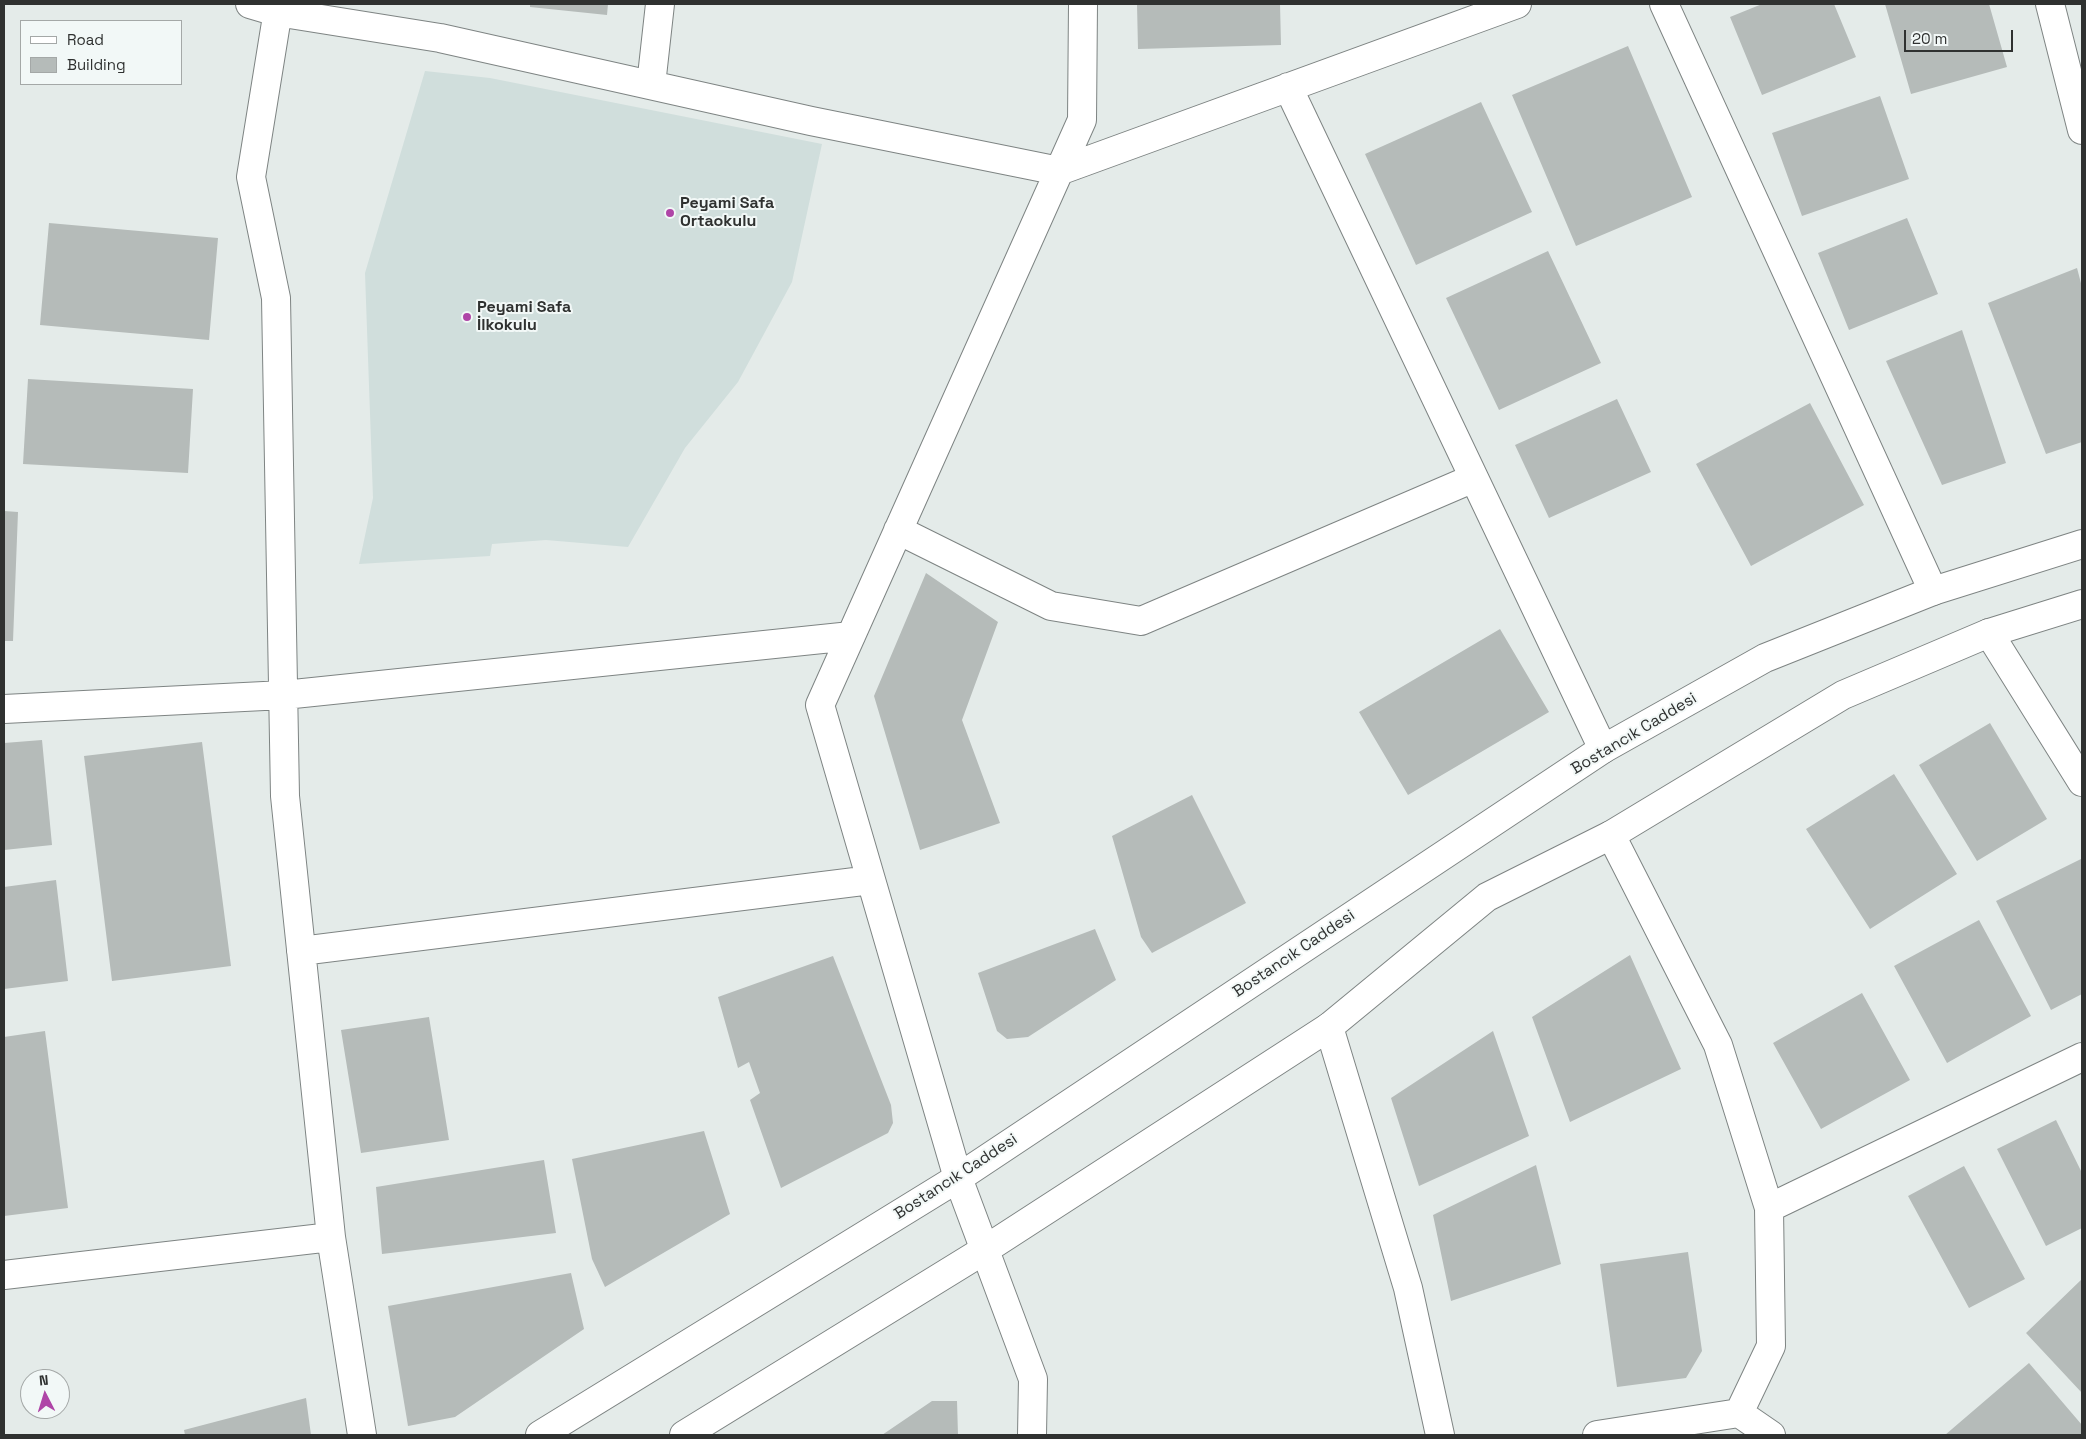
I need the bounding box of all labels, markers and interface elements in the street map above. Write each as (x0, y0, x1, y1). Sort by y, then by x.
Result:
legend (20, 20, 182, 85)
scale bar (1906, 20, 2015, 52)
text: 20 m (1912, 29, 1947, 48)
text: Road (67, 30, 104, 49)
text: Building (67, 55, 126, 74)
place label: Peyami Safa Ortaokulu (680, 194, 774, 232)
marker: Peyami Safa Ortaokulu (664, 207, 676, 219)
place label: Peyami Safa İlkokulu (477, 298, 571, 336)
marker: Peyami Safa İlkokulu (461, 311, 473, 323)
street label: Bostancık Caddesi (1568, 689, 1700, 779)
street label: Bostancık Caddesi (1229, 906, 1359, 1002)
street label: Bostancık Caddesi (891, 1130, 1021, 1224)
north arrow (20, 1369, 70, 1419)
text: N (38, 1371, 49, 1389)

